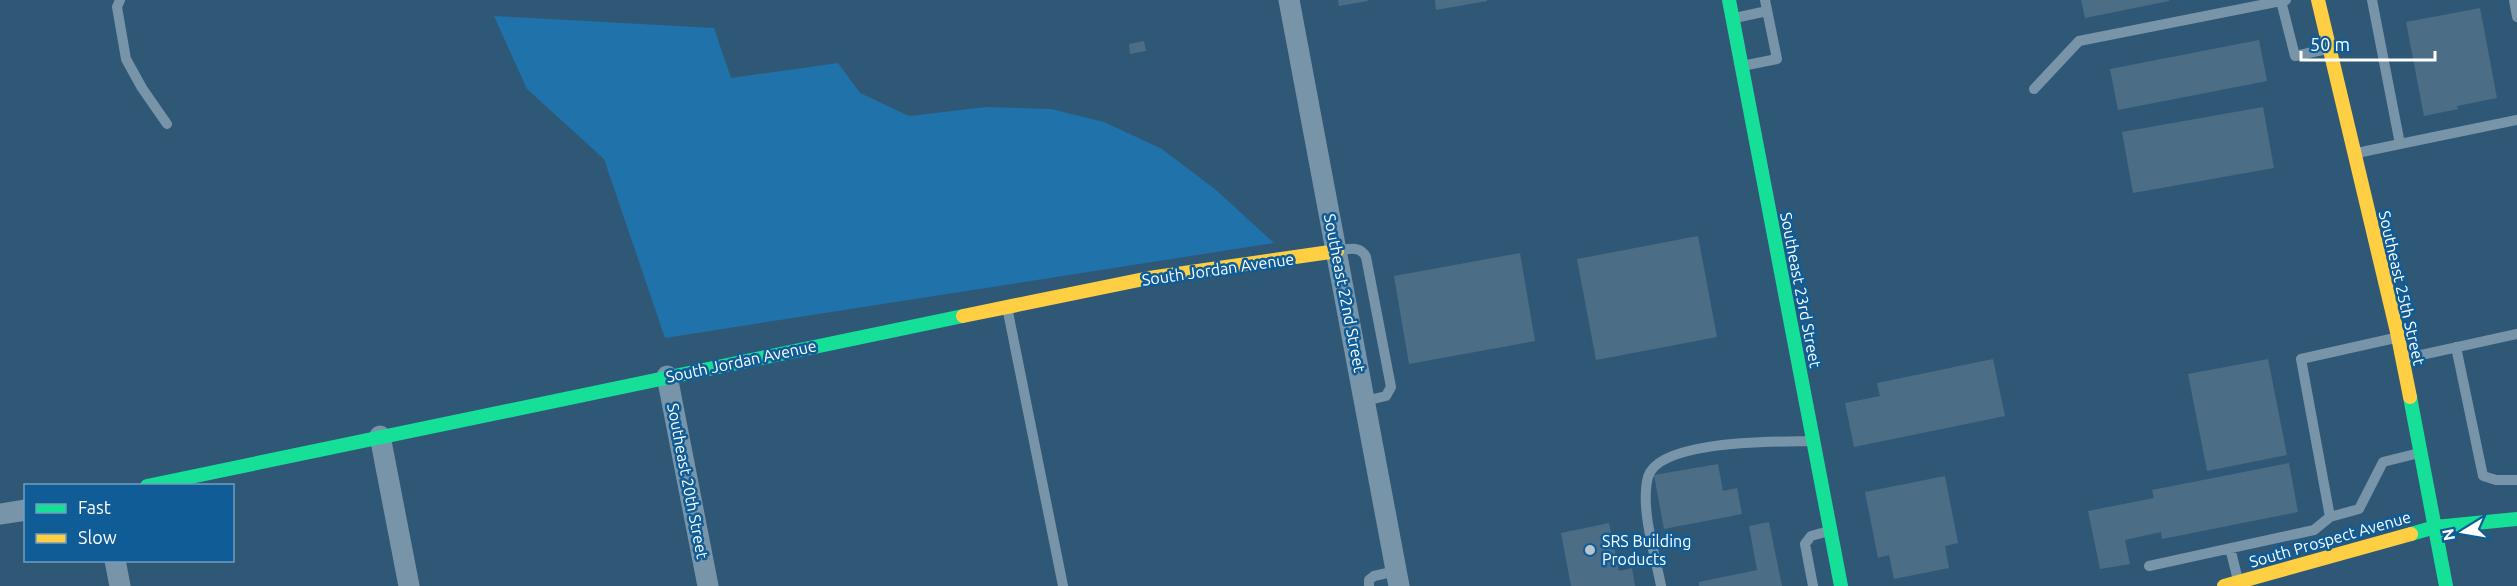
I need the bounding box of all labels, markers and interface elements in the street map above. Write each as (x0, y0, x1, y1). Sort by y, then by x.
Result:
scale bar (2301, 24, 2434, 62)
text: 50 m (2310, 34, 2350, 54)
street label: Southeast 25th Street (2375, 209, 2429, 368)
street label: Southeast 23rd Street (1777, 211, 1825, 370)
street label: Southeast 22nd Street (1321, 212, 1369, 375)
street label: South Jordan Avenue (1141, 249, 1295, 289)
street label: South Jordan Avenue (664, 336, 818, 386)
street label: Southeast 20th Street (664, 402, 712, 561)
legend (24, 484, 234, 562)
text: Fast (78, 497, 111, 517)
north arrow (2433, 502, 2493, 562)
street label: South Prospect Avenue (2247, 507, 2413, 571)
text: Slow (78, 527, 117, 547)
text: N (2438, 527, 2458, 542)
place label: SRS Building Products (1602, 532, 1691, 568)
marker: SRS Building Products (1583, 543, 1597, 557)

